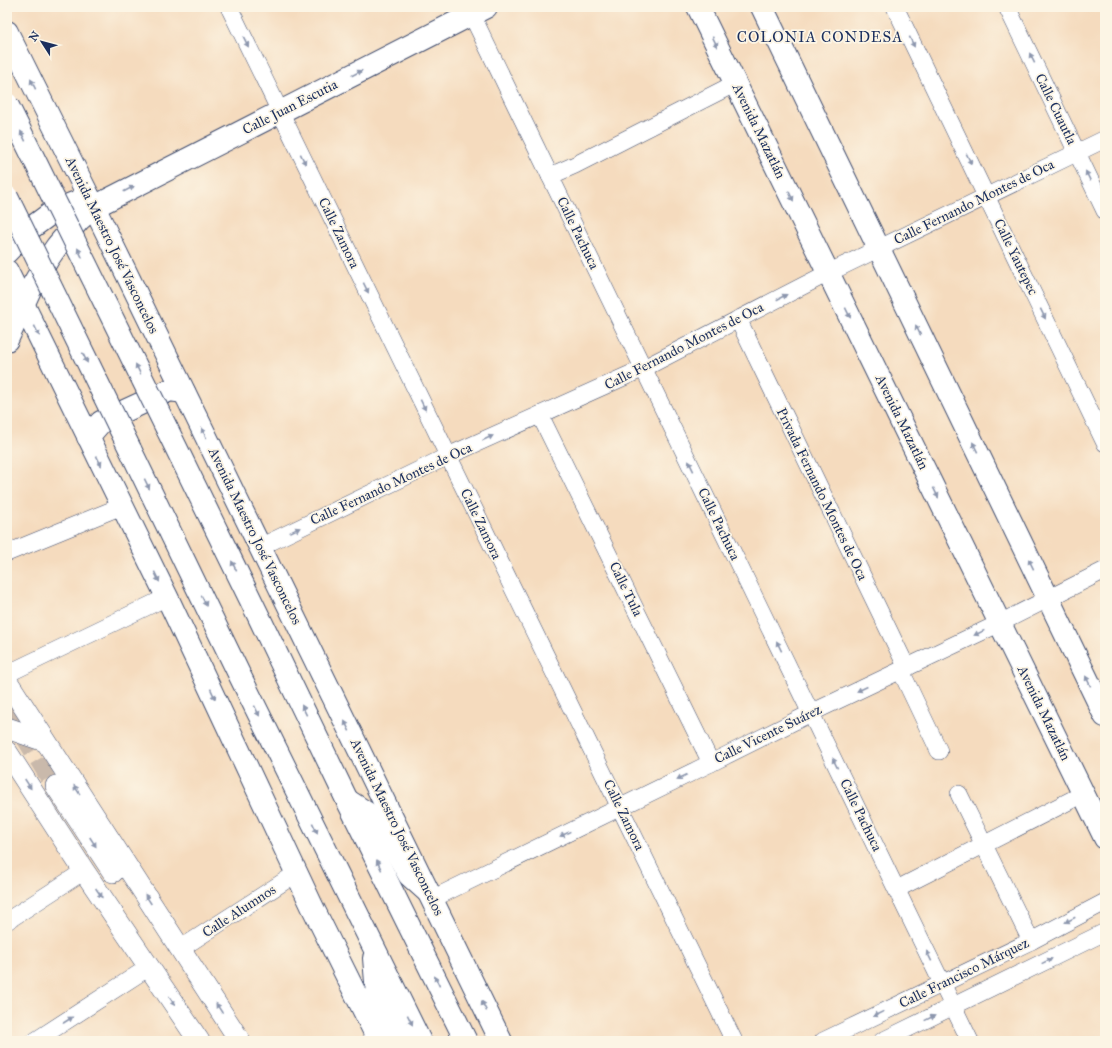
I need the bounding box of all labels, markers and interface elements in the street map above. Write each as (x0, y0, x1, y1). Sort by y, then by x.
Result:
north arrow (22, 22, 62, 62)
text: N (26, 28, 43, 44)
district label: COLONIA CONDESA (737, 28, 903, 46)
one-way arrow (243, 36, 249, 48)
one-way arrow (712, 36, 719, 48)
one-way arrow (909, 36, 915, 48)
one-way arrow (1029, 53, 1035, 64)
one-way arrow (351, 70, 362, 76)
street label: Calle Cuautla (1032, 71, 1081, 147)
street label: Calle Juan Escutia (240, 76, 341, 139)
one-way arrow (30, 79, 36, 90)
street label: Avenida Mazatlán (728, 80, 790, 182)
one-way arrow (20, 130, 26, 142)
street label: Avenida Maestro José Vasconcelos (60, 153, 162, 337)
one-way arrow (300, 153, 306, 165)
one-way arrow (966, 154, 972, 165)
street label: Calle Fernando Montes de Oca (891, 156, 1057, 248)
one-way arrow (1085, 170, 1091, 181)
one-way arrow (123, 186, 134, 193)
one-way arrow (788, 191, 794, 202)
street label: Calle Pachuca (553, 194, 603, 272)
street label: Calle Zamora (315, 195, 363, 271)
street label: Calle Yautepec (990, 216, 1042, 298)
one-way arrow (77, 247, 83, 258)
one-way arrow (363, 282, 369, 294)
one-way arrow (776, 294, 788, 300)
street label: Calle Fernando Montes de Oca (602, 298, 766, 394)
one-way arrow (845, 307, 851, 319)
one-way arrow (1040, 309, 1046, 320)
one-way arrow (915, 324, 921, 336)
one-way arrow (34, 325, 40, 337)
one-way arrow (82, 352, 88, 363)
one-way arrow (134, 363, 141, 375)
street label: Avenida Mazatlán (871, 371, 933, 473)
one-way arrow (420, 399, 426, 411)
street label: Privada Fernando Montes de Oca (773, 405, 871, 583)
one-way arrow (201, 427, 207, 438)
one-way arrow (483, 435, 494, 441)
street label: Calle Fernando Montes de Oca (308, 439, 475, 529)
one-way arrow (972, 441, 978, 453)
street label: Avenida Maestro José Vasconcelos (203, 444, 305, 628)
one-way arrow (96, 455, 103, 466)
one-way arrow (688, 460, 694, 472)
one-way arrow (144, 478, 150, 490)
street label: Calle Pachuca (694, 485, 744, 563)
street label: Calle Zamora (457, 486, 505, 562)
one-way arrow (933, 487, 939, 499)
one-way arrow (290, 527, 301, 533)
one-way arrow (1028, 558, 1034, 570)
street label: Calle Tula (606, 559, 646, 619)
one-way arrow (231, 560, 237, 572)
one-way arrow (154, 571, 160, 583)
one-way arrow (201, 595, 207, 607)
one-way arrow (973, 630, 984, 636)
one-way arrow (776, 640, 782, 652)
street label: Avenida Mazatlán (1013, 662, 1075, 764)
one-way arrow (1085, 675, 1091, 687)
one-way arrow (856, 686, 867, 692)
one-way arrow (210, 689, 216, 700)
street label: Calle Vicente Suárez (712, 700, 825, 767)
one-way arrow (301, 704, 307, 716)
one-way arrow (254, 706, 260, 717)
one-way arrow (344, 720, 350, 731)
street label: Avenida Maestro José Vasconcelos (345, 735, 447, 919)
one-way arrow (832, 757, 838, 769)
one-way arrow (676, 774, 688, 780)
street label: Calle Pachuca (836, 776, 886, 854)
street label: Calle Zamora (600, 777, 648, 853)
one-way arrow (24, 779, 32, 789)
one-way arrow (74, 784, 81, 796)
one-way arrow (312, 822, 318, 834)
one-way arrow (559, 831, 571, 837)
one-way arrow (89, 836, 97, 847)
one-way arrow (376, 859, 382, 870)
street label: Calle Alumnos (199, 881, 279, 941)
one-way arrow (95, 888, 103, 898)
one-way arrow (145, 893, 152, 905)
one-way arrow (1065, 917, 1076, 924)
street label: Calle Francisco Márquez (896, 934, 1033, 1013)
one-way arrow (926, 950, 932, 961)
one-way arrow (1041, 958, 1052, 964)
one-way arrow (433, 975, 440, 987)
one-way arrow (168, 996, 176, 1006)
one-way arrow (481, 1000, 487, 1012)
one-way arrow (215, 1003, 223, 1013)
one-way arrow (872, 1011, 884, 1017)
one-way arrow (407, 1014, 413, 1025)
one-way arrow (924, 1015, 936, 1021)
one-way arrow (62, 1016, 74, 1023)

